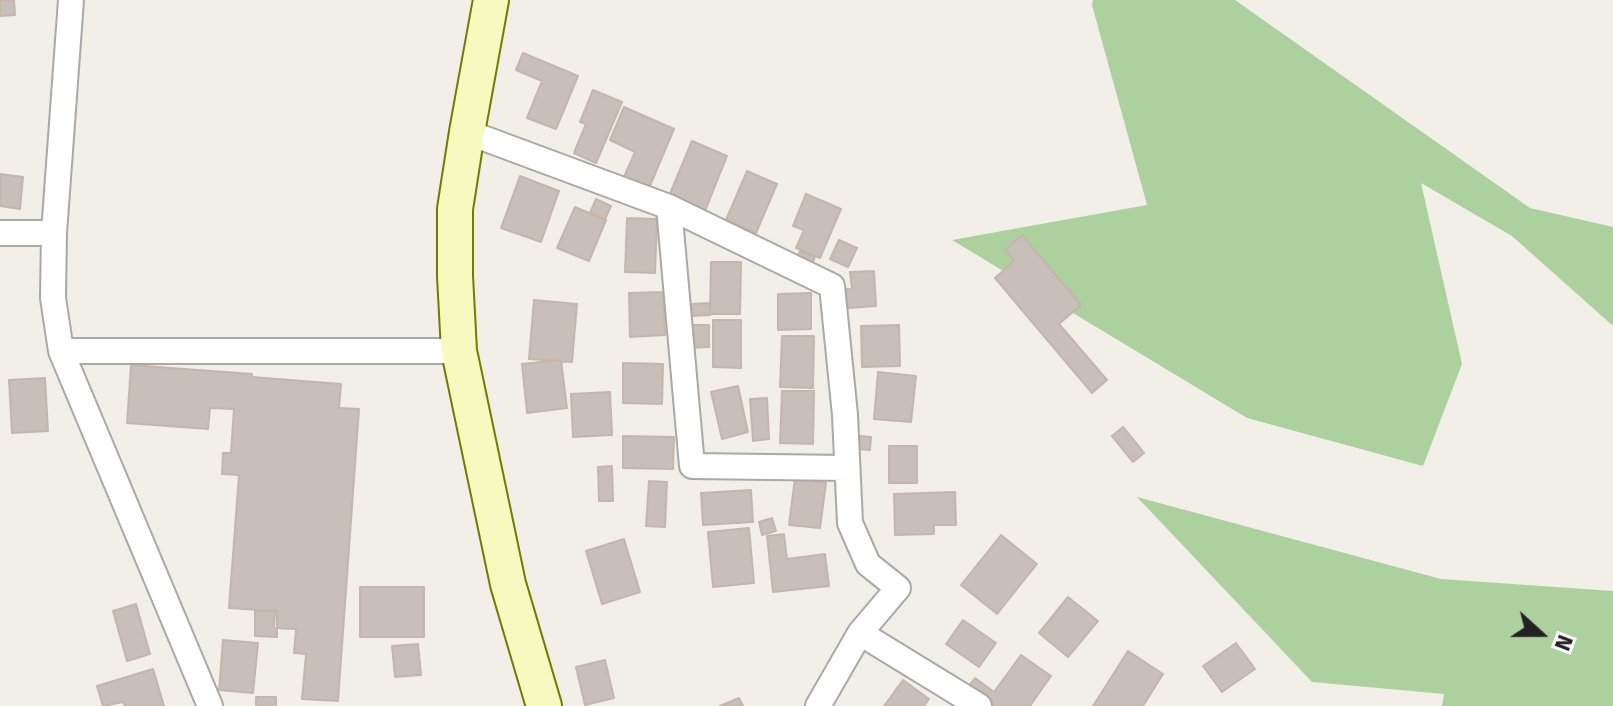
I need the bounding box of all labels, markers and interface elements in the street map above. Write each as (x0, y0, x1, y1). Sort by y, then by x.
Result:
north arrow (1501, 594, 1581, 674)
text: N (1549, 631, 1579, 654)

